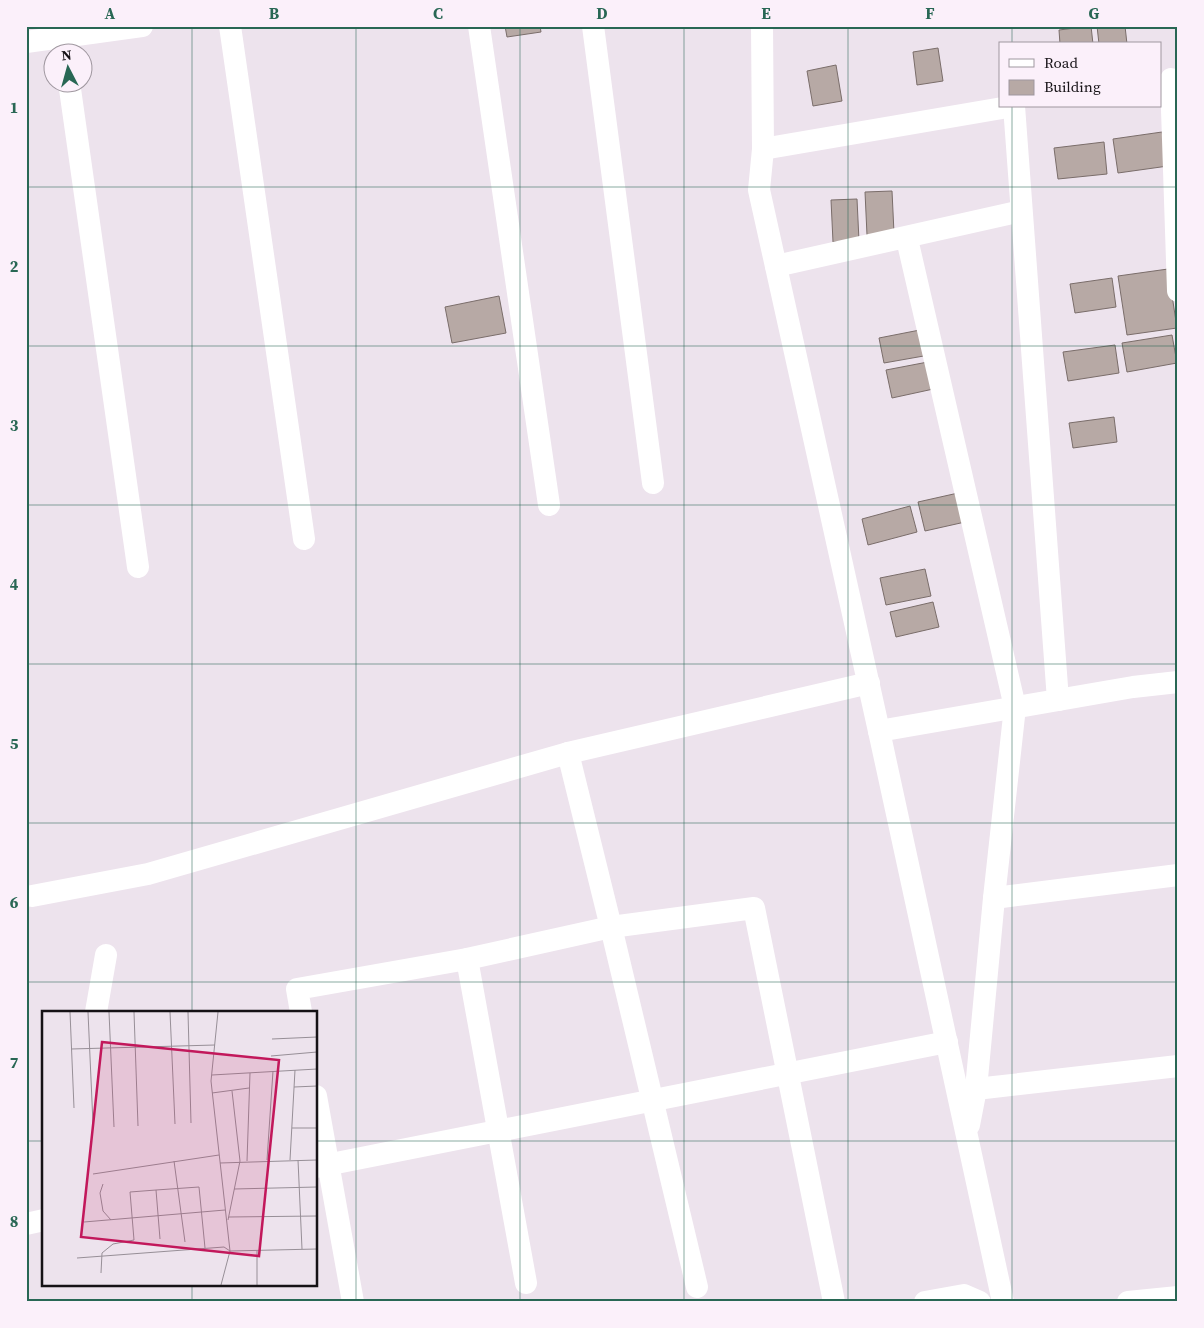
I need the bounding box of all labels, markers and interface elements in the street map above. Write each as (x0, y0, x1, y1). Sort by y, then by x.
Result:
text: A (105, 2, 116, 24)
text: B (269, 2, 280, 24)
text: C (433, 2, 443, 24)
text: D (596, 2, 608, 24)
text: E (761, 2, 771, 24)
text: F (925, 2, 935, 24)
text: G (1089, 2, 1100, 24)
north arrow (42, 42, 92, 92)
legend (999, 42, 1162, 108)
text: N (61, 45, 73, 66)
text: Road (1044, 52, 1078, 73)
text: Building (1044, 76, 1101, 97)
text: 1 (10, 96, 18, 118)
text: 2 (10, 255, 19, 277)
text: 3 (10, 414, 19, 436)
text: 4 (10, 573, 19, 595)
text: 5 (10, 732, 19, 754)
text: 6 (10, 891, 19, 913)
inset map (42, 1011, 318, 1286)
text: 7 (10, 1051, 19, 1073)
text: 8 (10, 1210, 18, 1232)

